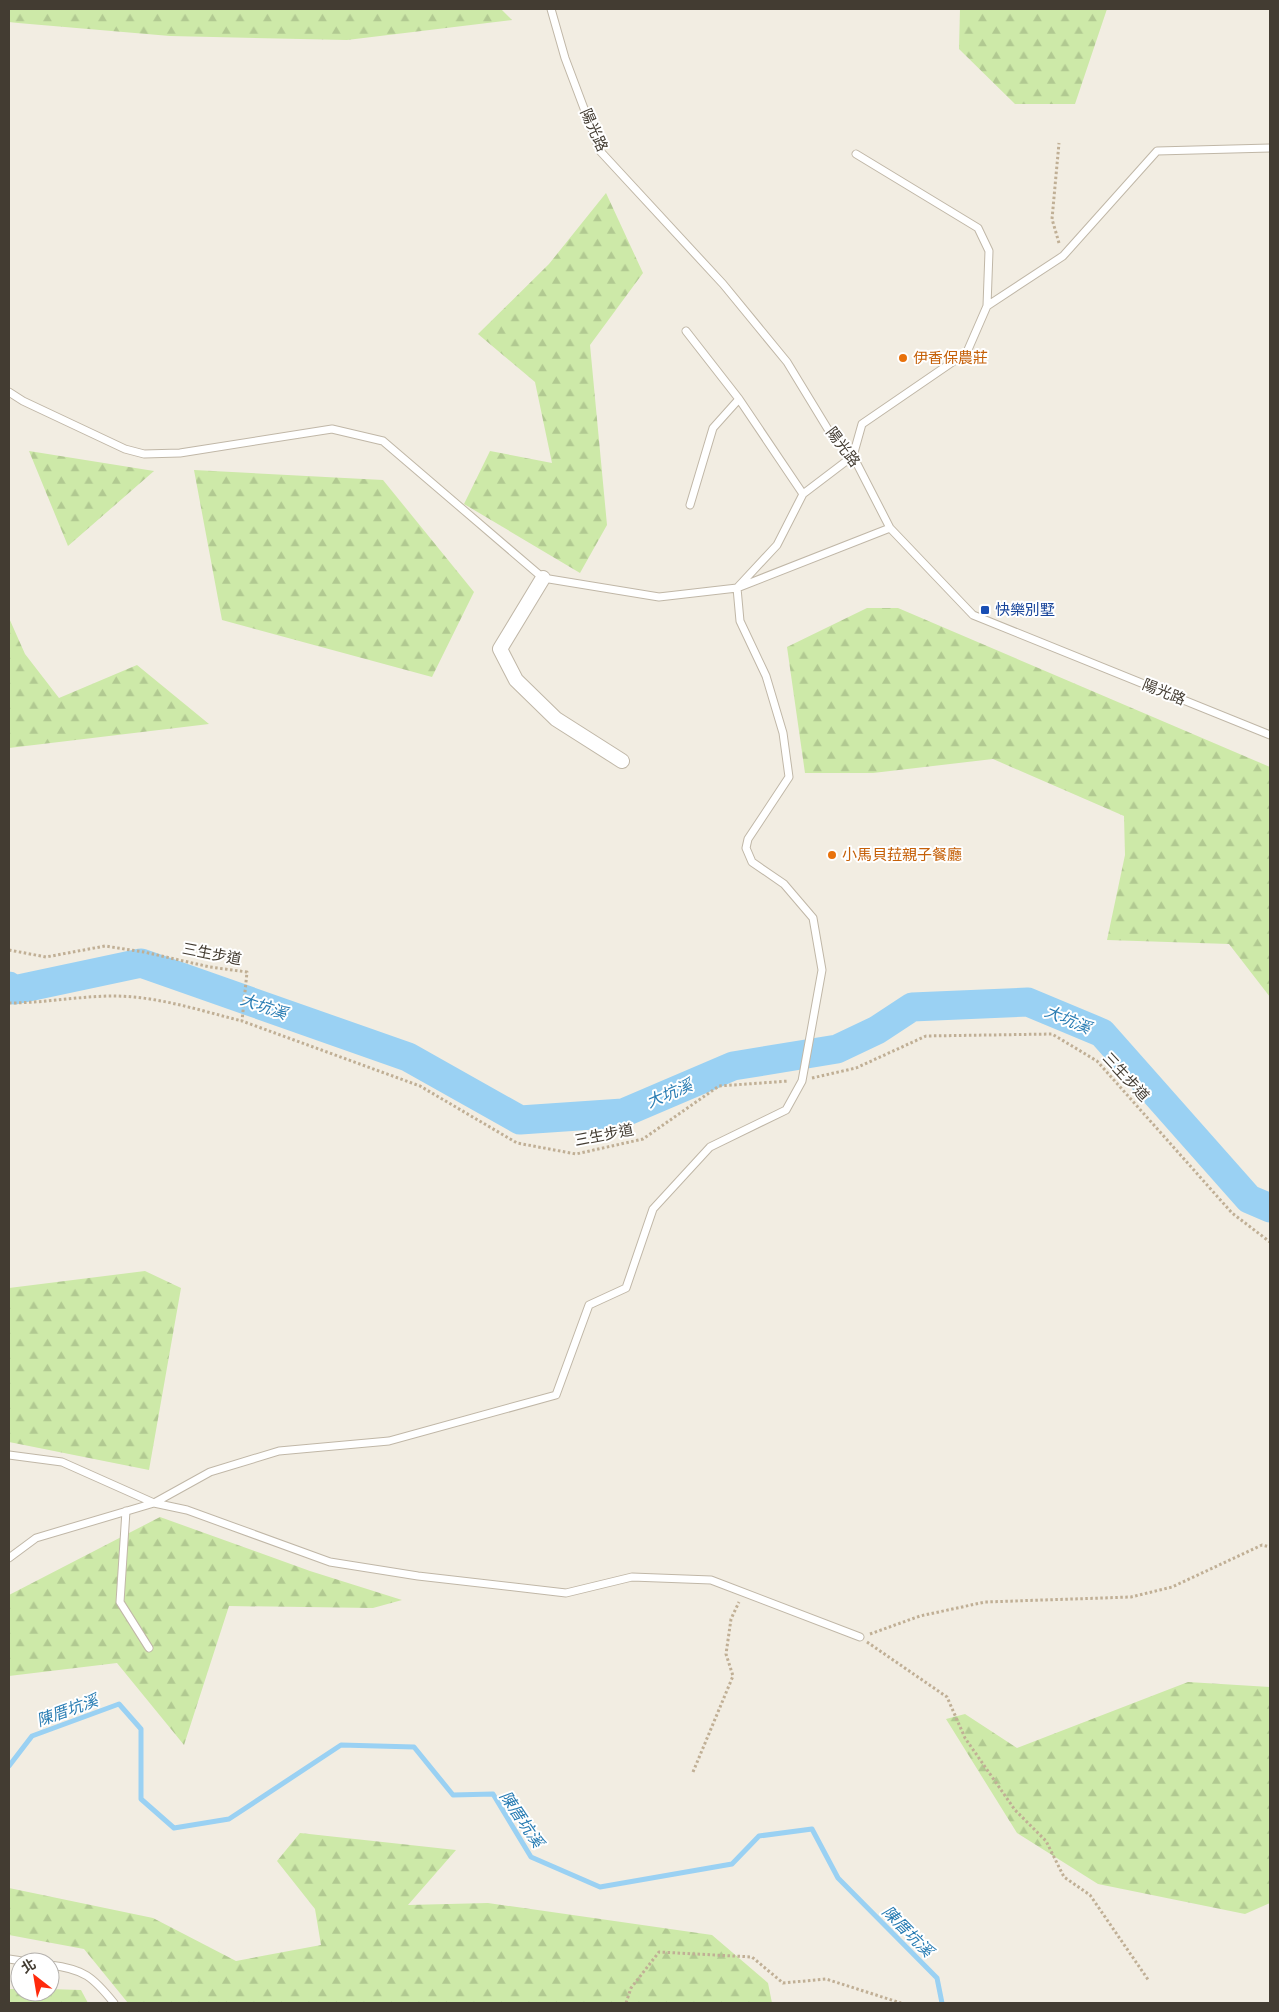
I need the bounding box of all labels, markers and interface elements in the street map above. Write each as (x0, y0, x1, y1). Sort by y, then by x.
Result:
street label: 陽光路 (577, 105, 613, 154)
place label: 伊香保農莊 (913, 347, 988, 367)
marker: 伊香保農莊 (897, 352, 909, 364)
street label: 陽光路 (822, 422, 865, 470)
place label: 快樂別墅 (995, 599, 1055, 619)
marker: 快樂別墅 (979, 604, 991, 616)
street label: 陽光路 (1140, 673, 1189, 709)
place label: 小馬貝菈親子餐廳 (842, 844, 962, 864)
marker: 小馬貝菈親子餐廳 (826, 849, 838, 861)
street label: 三生步道 (181, 937, 244, 969)
water label: 大坑溪 (238, 988, 292, 1025)
water label: 大坑溪 (1042, 999, 1096, 1039)
street label: 三生步道 (1099, 1048, 1155, 1105)
water label: 大坑溪 (643, 1073, 697, 1113)
street label: 三生步道 (572, 1118, 635, 1150)
water label: 陳厝坑溪 (33, 1688, 103, 1731)
water label: 陳厝坑溪 (495, 1786, 550, 1853)
water label: 陳厝坑溪 (878, 1901, 940, 1963)
north arrow (10, 1952, 60, 2002)
text: 北 (17, 1954, 39, 1977)

